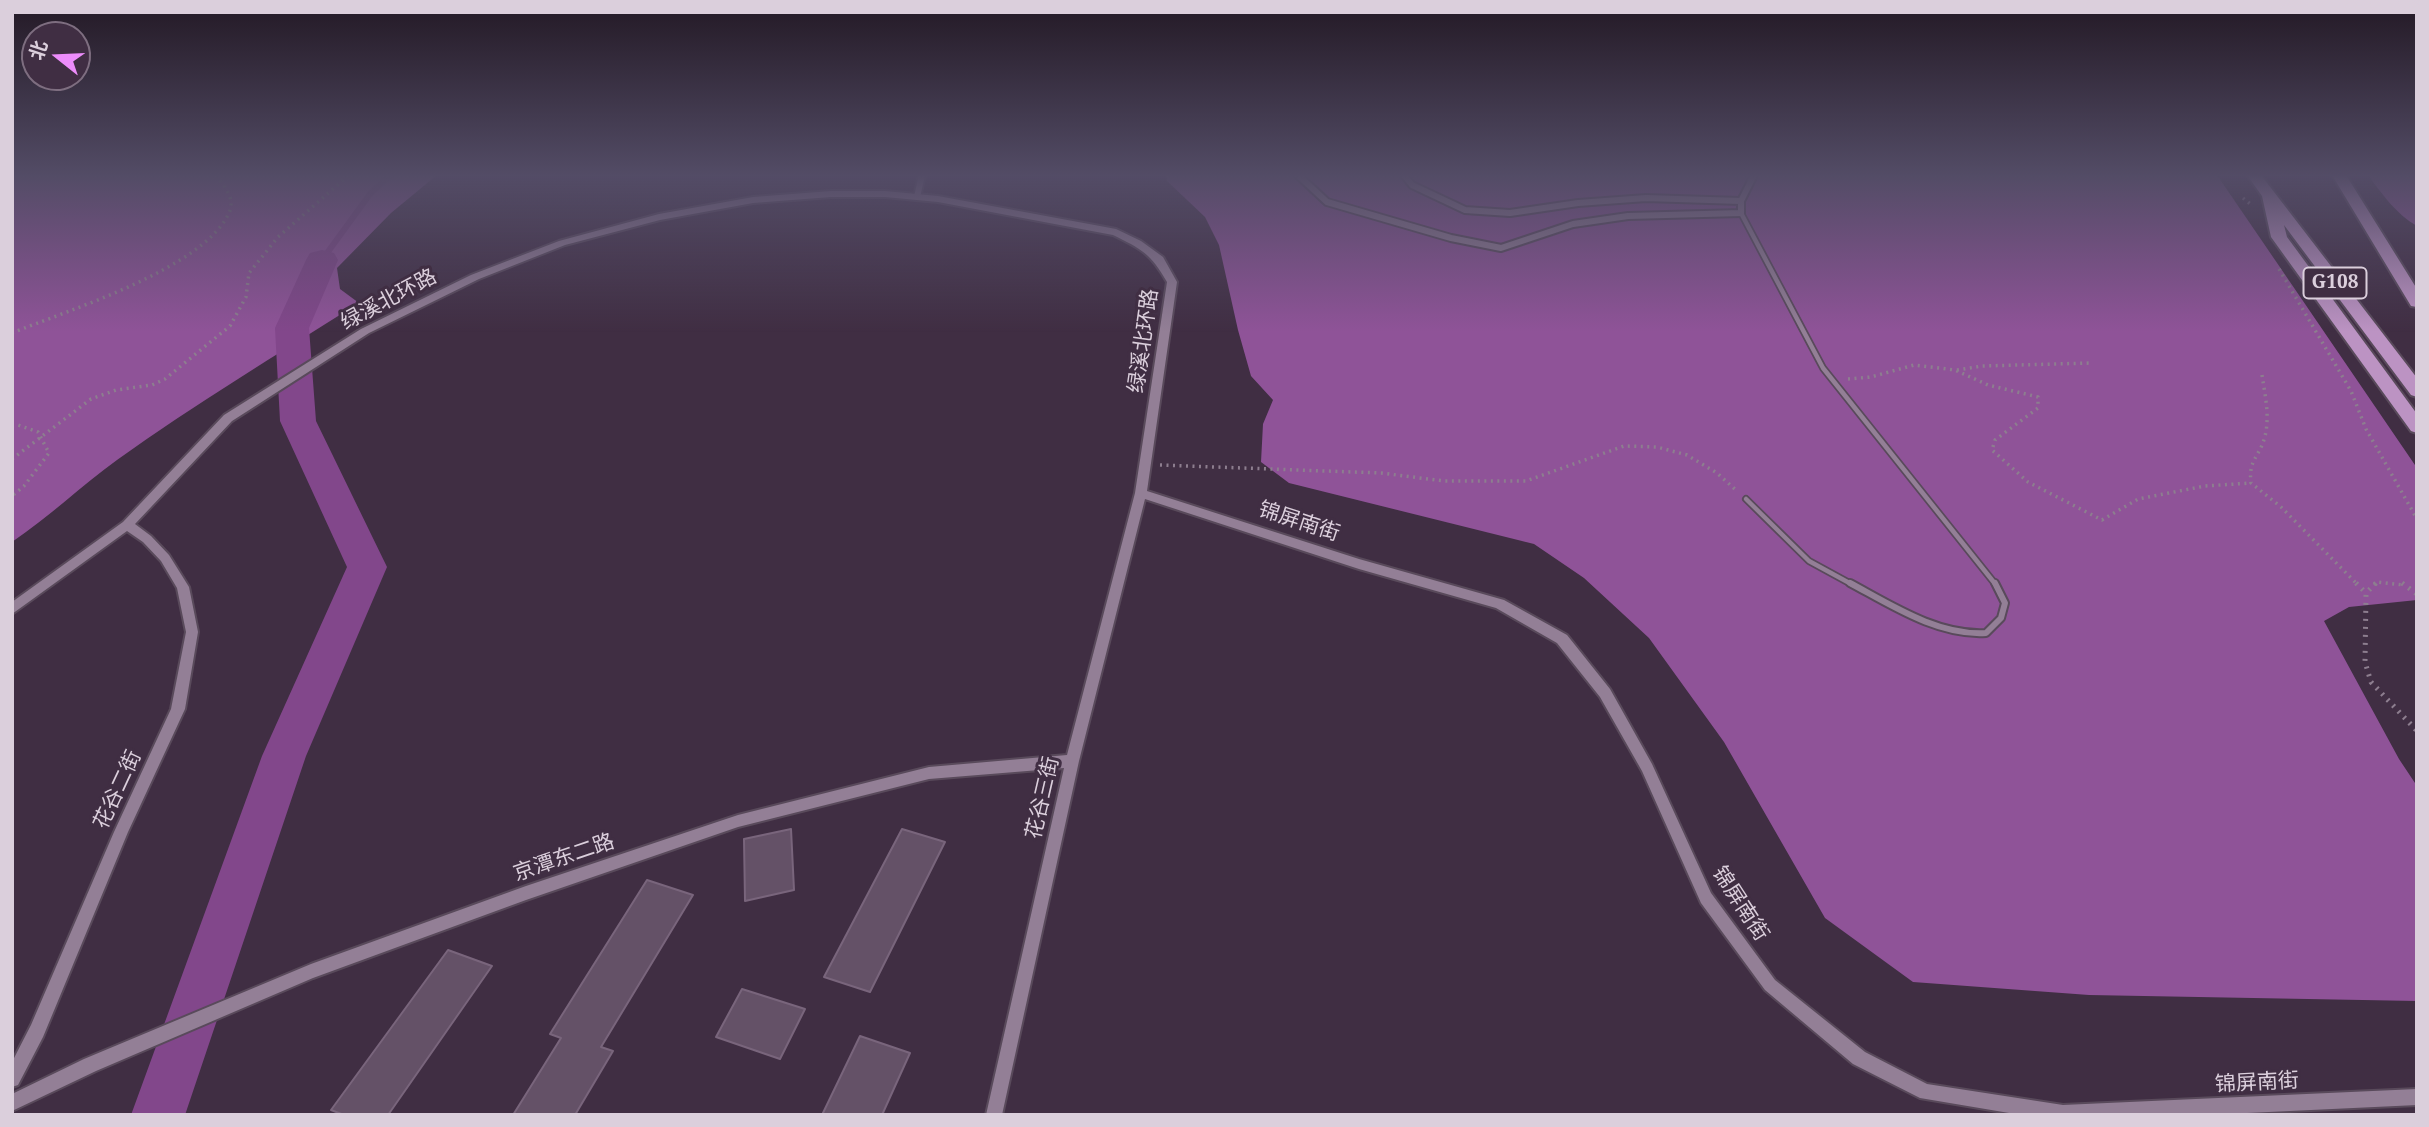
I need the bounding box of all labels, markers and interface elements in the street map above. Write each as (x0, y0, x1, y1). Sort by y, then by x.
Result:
north arrow (21, 21, 91, 91)
text: 北 (23, 37, 53, 63)
street label: 绿溪北环路 (337, 264, 441, 336)
road number: G108 (2304, 268, 2366, 298)
street label: 绿溪北环路 (1124, 287, 1164, 395)
street label: 锦屏南街 (1255, 497, 1343, 547)
street label: 花谷二街 (89, 747, 147, 833)
street label: 花谷三街 (1021, 754, 1065, 842)
street label: 京潭东二路 (510, 829, 618, 887)
street label: 锦屏南街 (1707, 862, 1773, 946)
street label: 锦屏南街 (2214, 1068, 2300, 1098)

